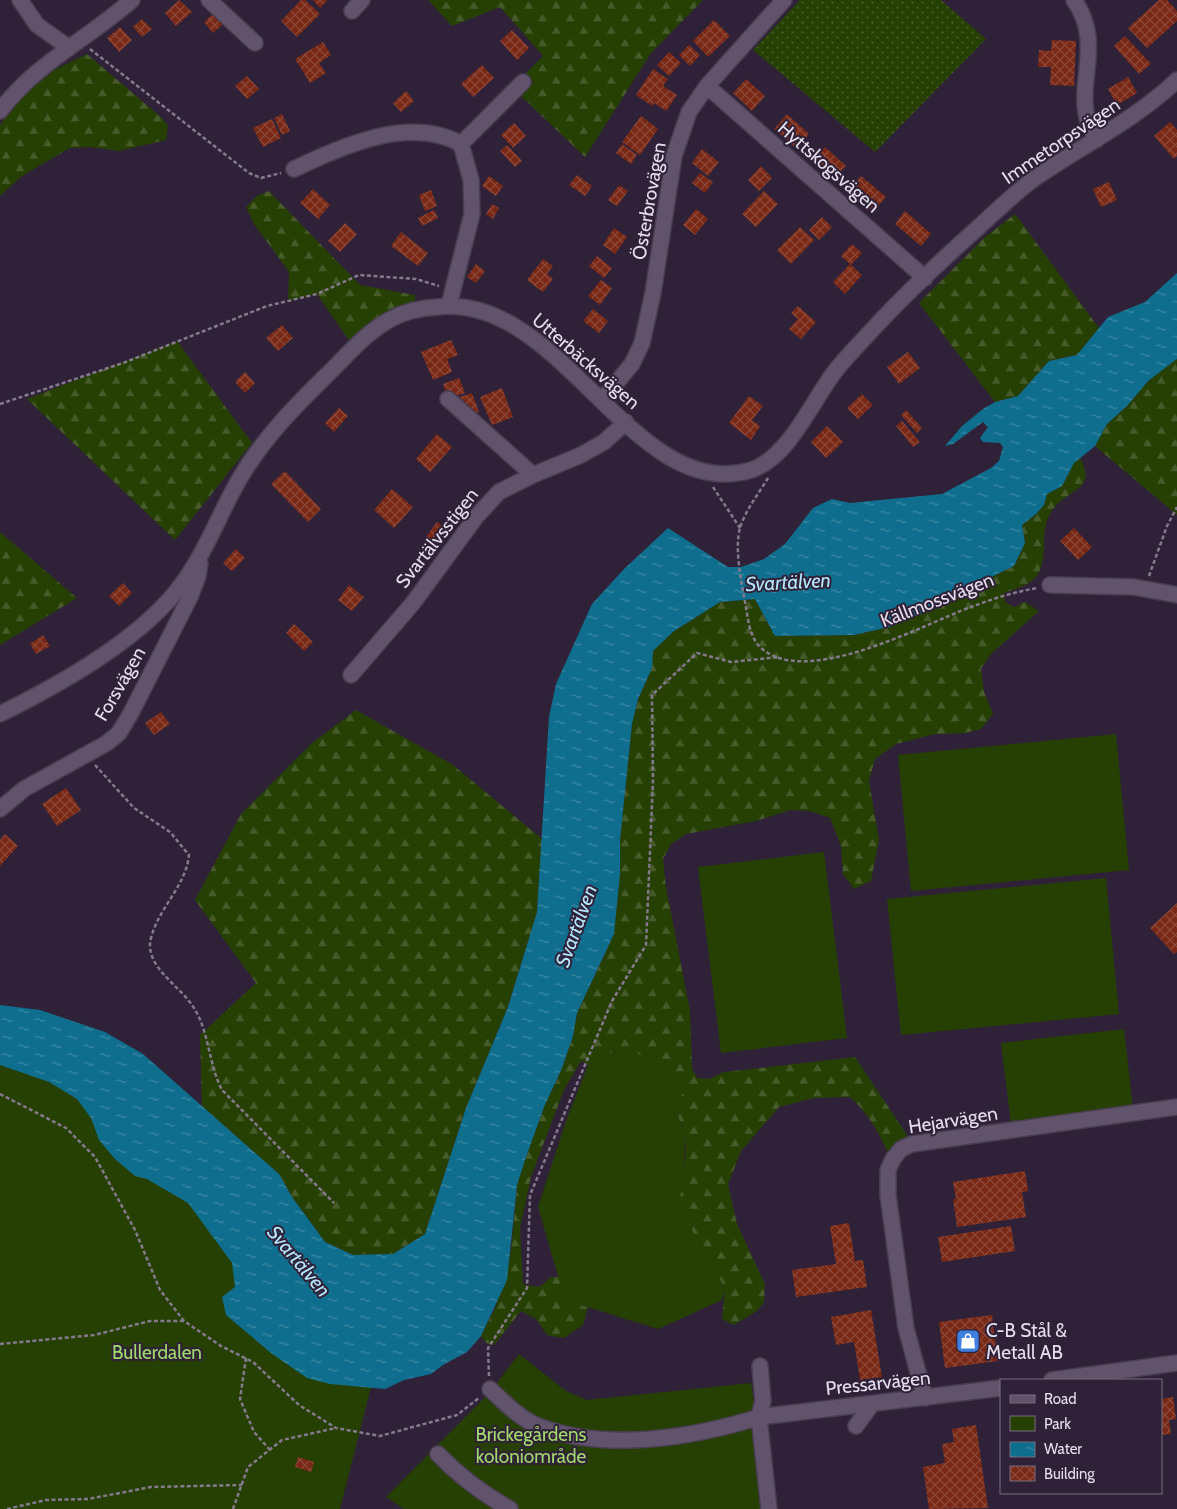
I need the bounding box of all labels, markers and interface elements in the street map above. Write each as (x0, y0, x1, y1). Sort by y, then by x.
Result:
street label: Immetorpsvägen (998, 93, 1124, 189)
street label: Hyttskogsvägen (773, 116, 885, 218)
street label: Österbrovägen (627, 140, 671, 262)
street label: Utterbäcksvägen (528, 308, 644, 414)
street label: Svartälvsstigen (391, 484, 483, 592)
water label: Svartälven (745, 568, 831, 596)
street label: Källmossvägen (877, 568, 997, 632)
street label: Forsvägen (90, 643, 150, 725)
water label: Svartälven (550, 882, 602, 970)
street label: Hejarvägen (907, 1102, 999, 1138)
water label: Svartälven (262, 1221, 336, 1301)
place label: C-B Stål & Metall AB (986, 1319, 1067, 1364)
shop icon: C-B Stål & Metall AB (955, 1328, 981, 1354)
park label: Bullerdalen (112, 1341, 202, 1364)
street label: Pressarvägen (824, 1366, 932, 1400)
legend (1000, 1379, 1162, 1494)
text: Road (1044, 1390, 1077, 1408)
text: Park (1044, 1415, 1071, 1433)
park label: Brickegårdens koloniområde (476, 1423, 587, 1468)
text: Water (1044, 1440, 1082, 1458)
text: Building (1044, 1465, 1095, 1483)

